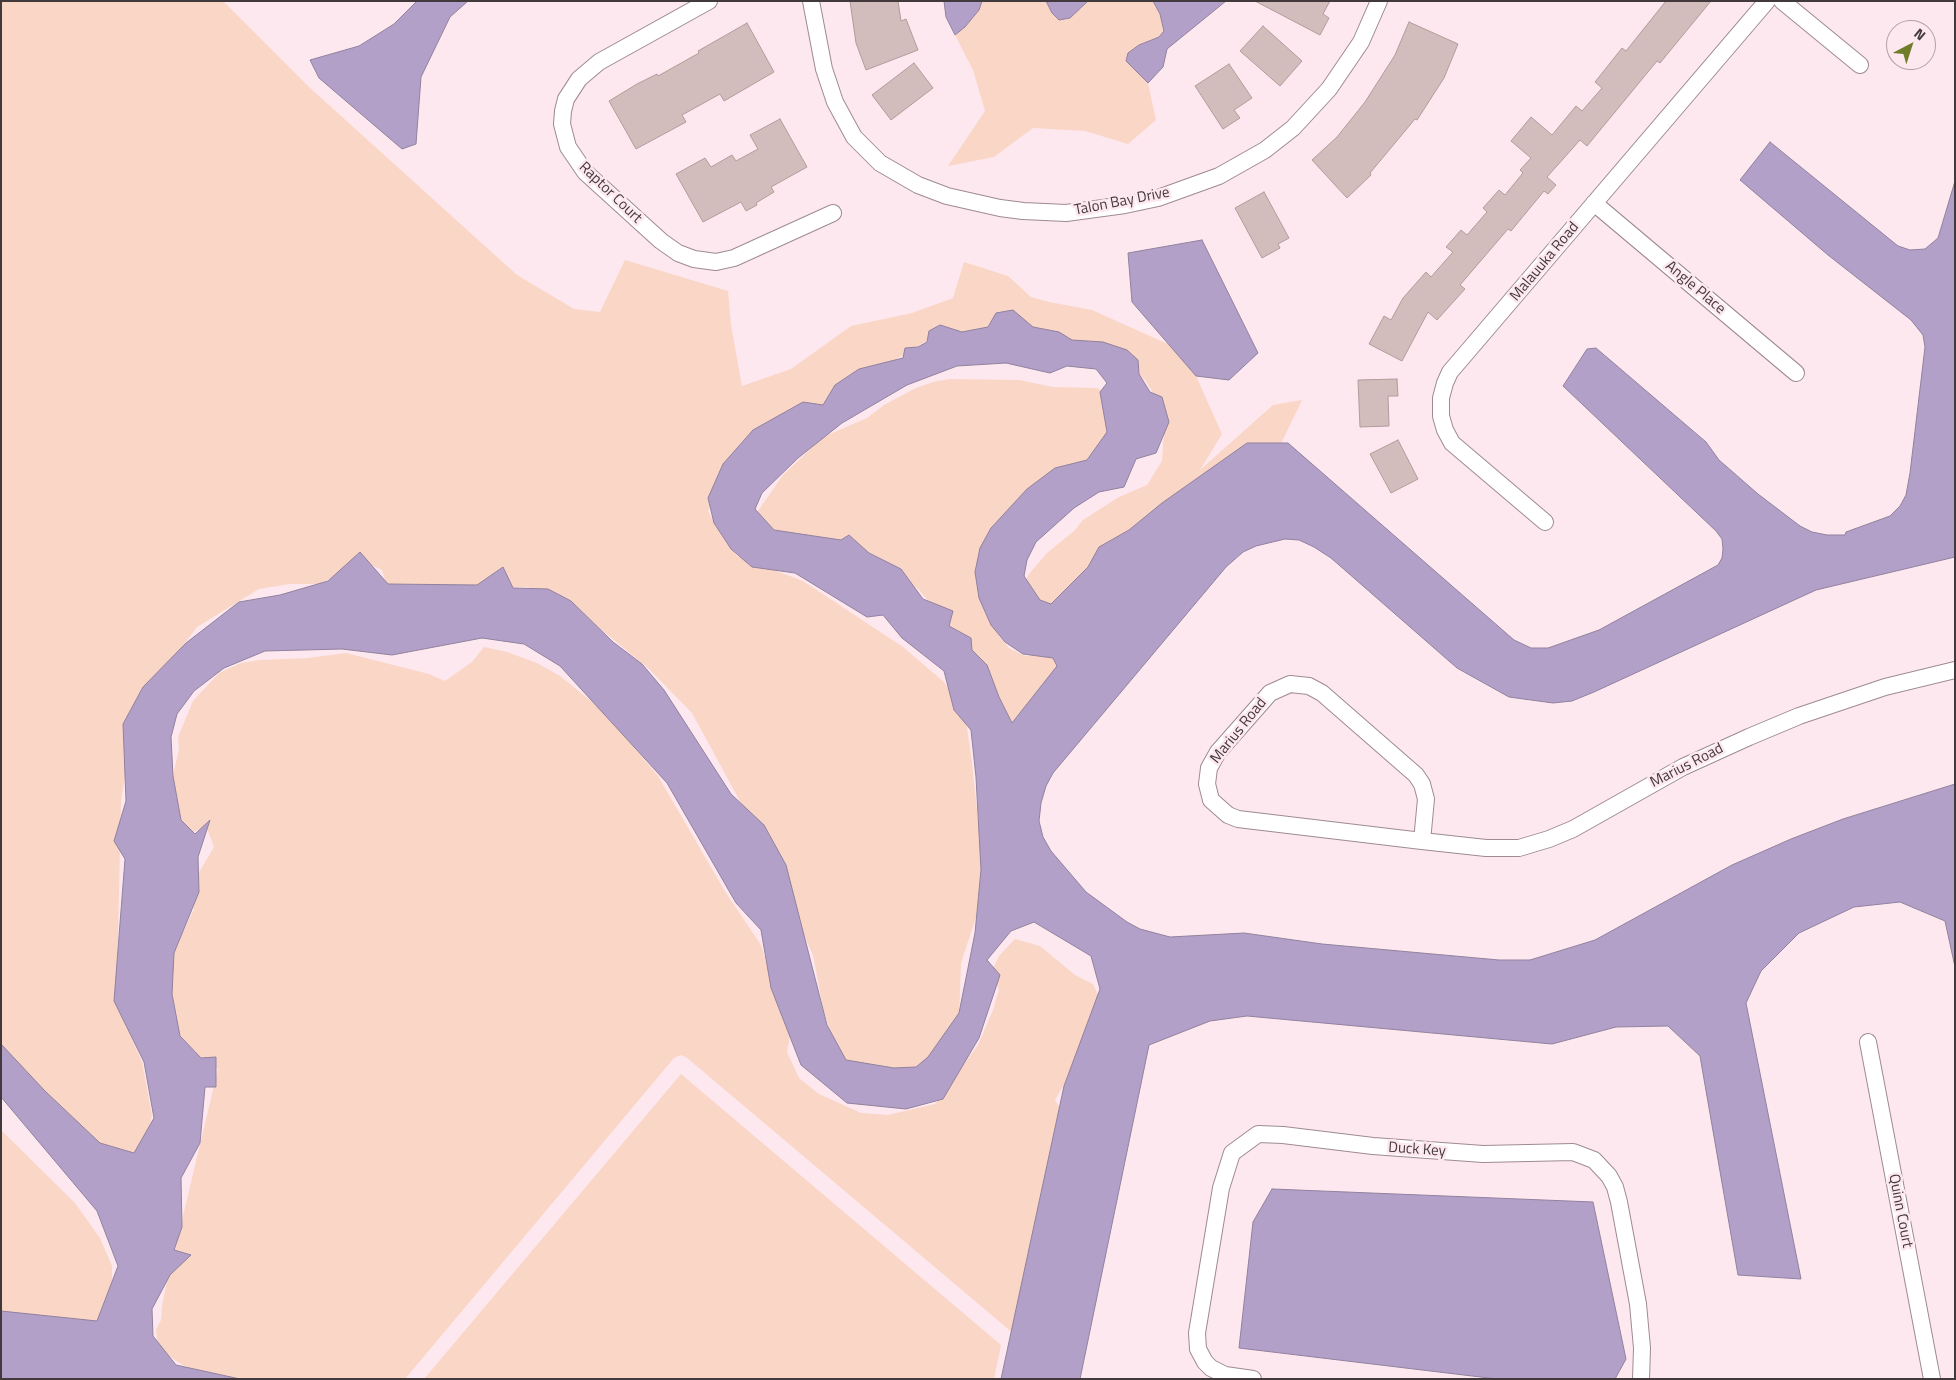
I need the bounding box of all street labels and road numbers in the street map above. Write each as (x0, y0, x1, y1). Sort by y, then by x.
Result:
street label: Raptor Court (575, 159, 645, 227)
street label: Talon Bay Drive (1073, 184, 1171, 220)
street label: Malauuka Road (1507, 219, 1583, 305)
street label: Angle Place (1661, 258, 1729, 318)
street label: Marius Road (1207, 695, 1271, 767)
street label: Marius Road (1648, 740, 1726, 792)
street label: Duck Key (1388, 1139, 1446, 1161)
street label: Quinn Court (1884, 1173, 1916, 1249)

